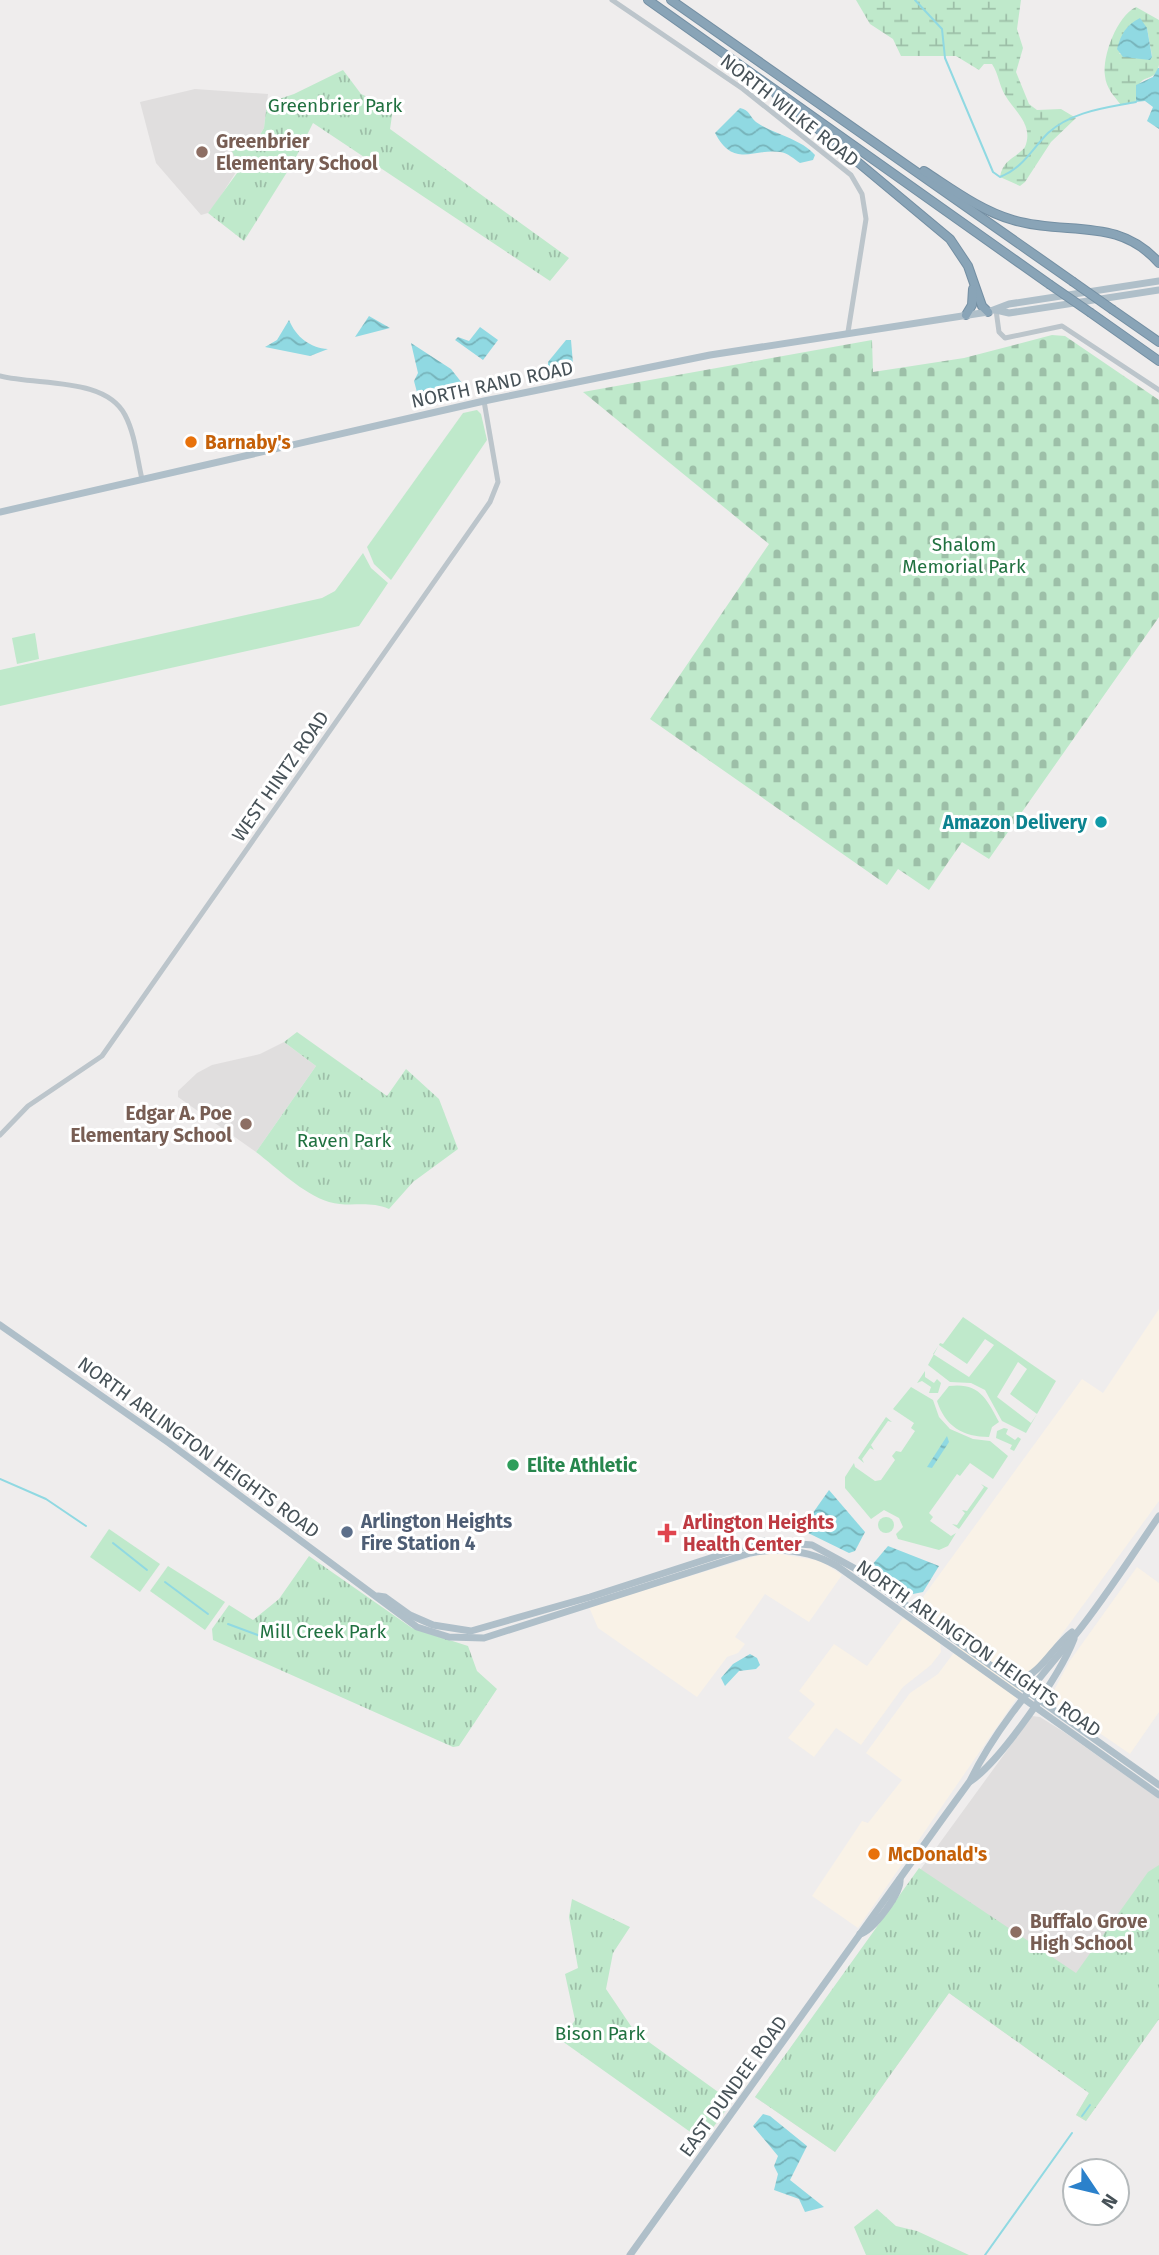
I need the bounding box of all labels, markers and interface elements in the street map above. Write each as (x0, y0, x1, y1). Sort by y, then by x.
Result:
street label: NORTH WILKE ROAD (716, 49, 864, 172)
park label: Greenbrier Park (268, 94, 403, 117)
place label: Greenbrier Elementary School (216, 130, 378, 175)
marker: Greenbrier Elementary School (194, 144, 210, 160)
street label: NORTH RAND ROAD (409, 356, 575, 413)
place label: Barnaby's (205, 431, 291, 454)
marker: Barnaby's (183, 434, 199, 450)
park label: Shalom Memorial Park (902, 533, 1026, 578)
street label: WEST HINTZ ROAD (227, 707, 334, 846)
place label: Amazon Delivery (942, 811, 1087, 834)
marker: Amazon Delivery (1093, 814, 1109, 830)
place label: Edgar A. Poe Elementary School (70, 1102, 232, 1147)
marker: Edgar A. Poe Elementary School (238, 1116, 254, 1132)
park label: Raven Park (297, 1129, 392, 1152)
street label: NORTH ARLINGTON HEIGHTS ROAD (73, 1352, 324, 1543)
place label: Elite Athletic (527, 1454, 637, 1477)
marker: Elite Athletic (505, 1457, 521, 1473)
place label: Arlington Heights Fire Station 4 (360, 1510, 512, 1555)
place label: Arlington Heights Health Center (682, 1511, 834, 1556)
marker: Arlington Heights Health Center (657, 1523, 677, 1543)
marker: Arlington Heights Fire Station 4 (339, 1524, 355, 1540)
street label: NORTH ARLINGTON HEIGHTS ROAD (852, 1555, 1105, 1742)
park label: Mill Creek Park (260, 1620, 386, 1643)
place label: McDonald's (888, 1843, 987, 1866)
marker: McDonald's (866, 1846, 882, 1862)
place label: Buffalo Grove High School (1030, 1910, 1147, 1955)
marker: Buffalo Grove High School (1008, 1924, 1024, 1940)
street label: EAST DUNDEE ROAD (675, 2011, 792, 2161)
park label: Bison Park (555, 2022, 645, 2045)
north arrow (1061, 2157, 1131, 2227)
text: N (1096, 2190, 1123, 2213)

